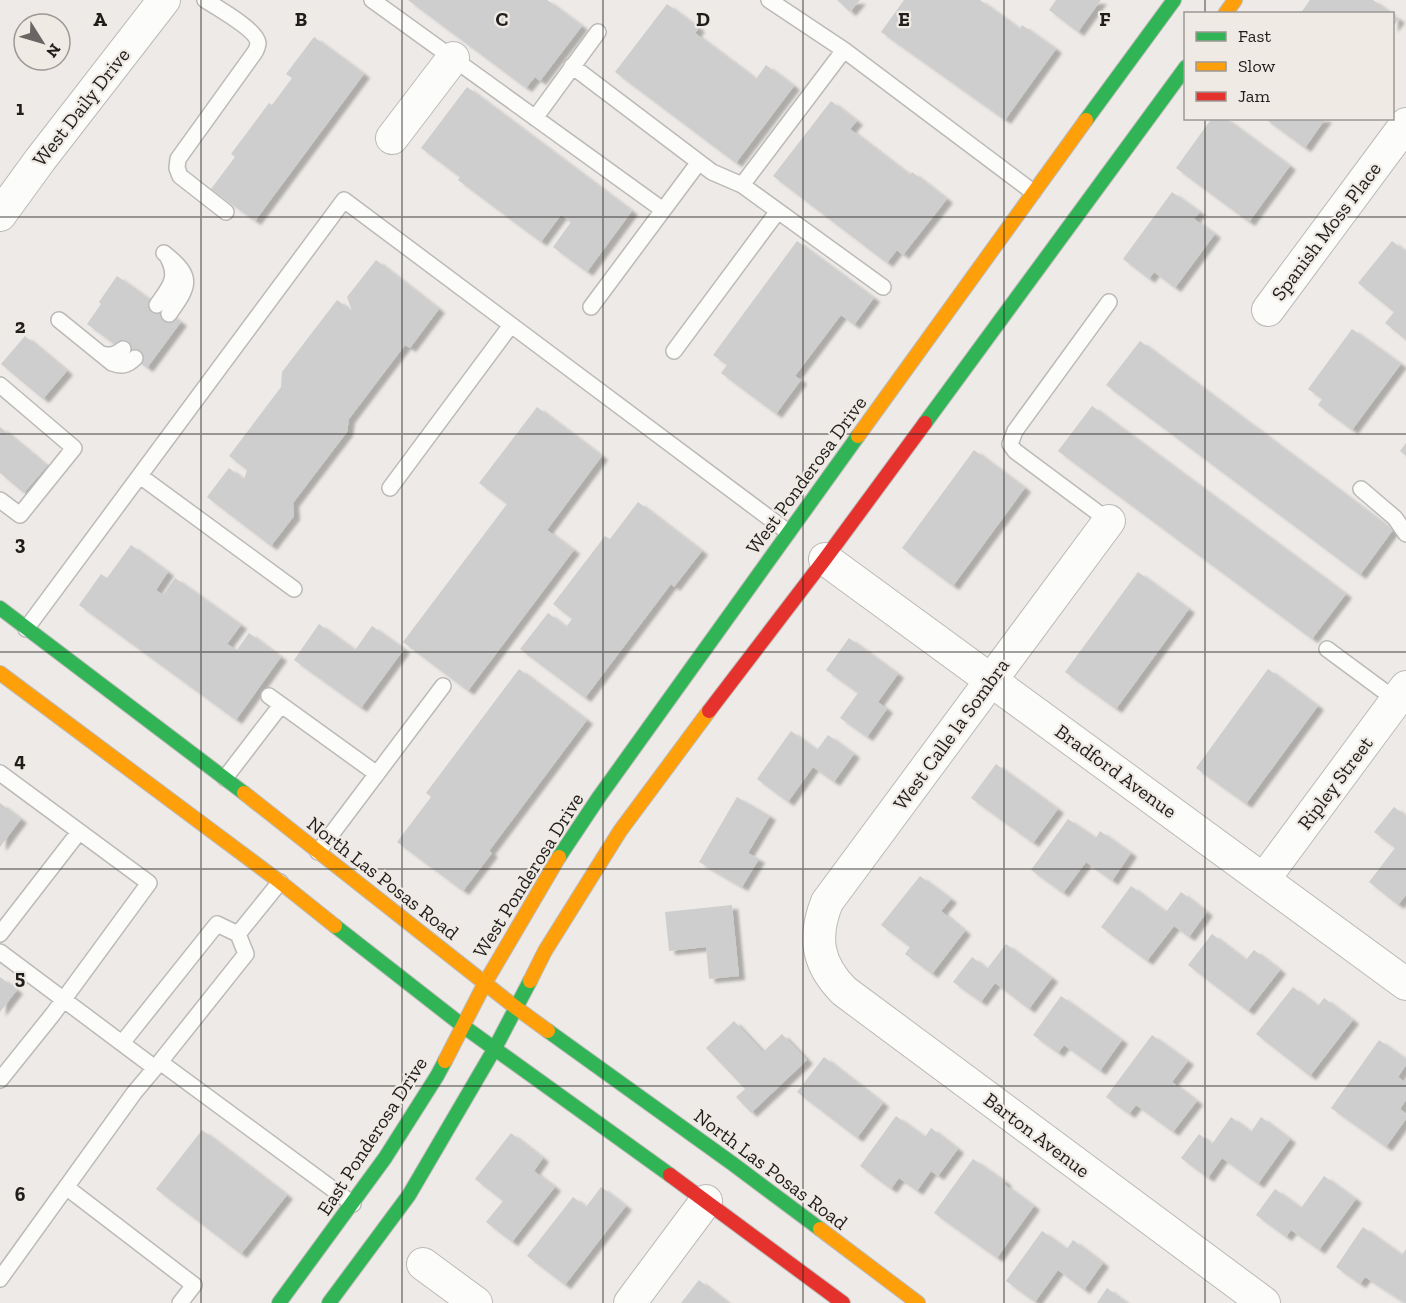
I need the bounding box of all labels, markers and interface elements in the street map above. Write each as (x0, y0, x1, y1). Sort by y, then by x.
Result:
text: A (93, 7, 107, 31)
text: B (295, 7, 307, 31)
text: C (496, 7, 509, 31)
text: D (696, 7, 710, 31)
text: E (898, 7, 910, 31)
text: F (1099, 7, 1111, 31)
north arrow (12, 12, 72, 72)
legend (1184, 12, 1394, 120)
text: Fast (1238, 25, 1271, 47)
text: N (42, 40, 65, 61)
street label: West Daily Drive (27, 43, 135, 171)
text: Slow (1238, 55, 1275, 77)
text: Jam (1238, 85, 1270, 107)
text: 1 (16, 96, 24, 120)
street label: Spanish Moss Place (1266, 157, 1386, 305)
text: 2 (15, 314, 26, 338)
street label: West Ponderosa Drive (741, 391, 871, 559)
text: 3 (15, 531, 26, 555)
street label: West Calle la Sombra (888, 653, 1014, 814)
street label: Bradford Avenue (1051, 719, 1181, 823)
street label: Ripley Street (1292, 731, 1378, 834)
text: 4 (14, 748, 26, 772)
street label: West Ponderosa Drive (468, 788, 588, 962)
street label: North Las Posas Road (302, 811, 464, 945)
text: 5 (15, 965, 25, 989)
street label: East Ponderosa Drive (312, 1052, 432, 1220)
street label: Barton Avenue (979, 1087, 1095, 1183)
street label: North Las Posas Road (690, 1103, 852, 1235)
text: 6 (15, 1182, 26, 1206)

